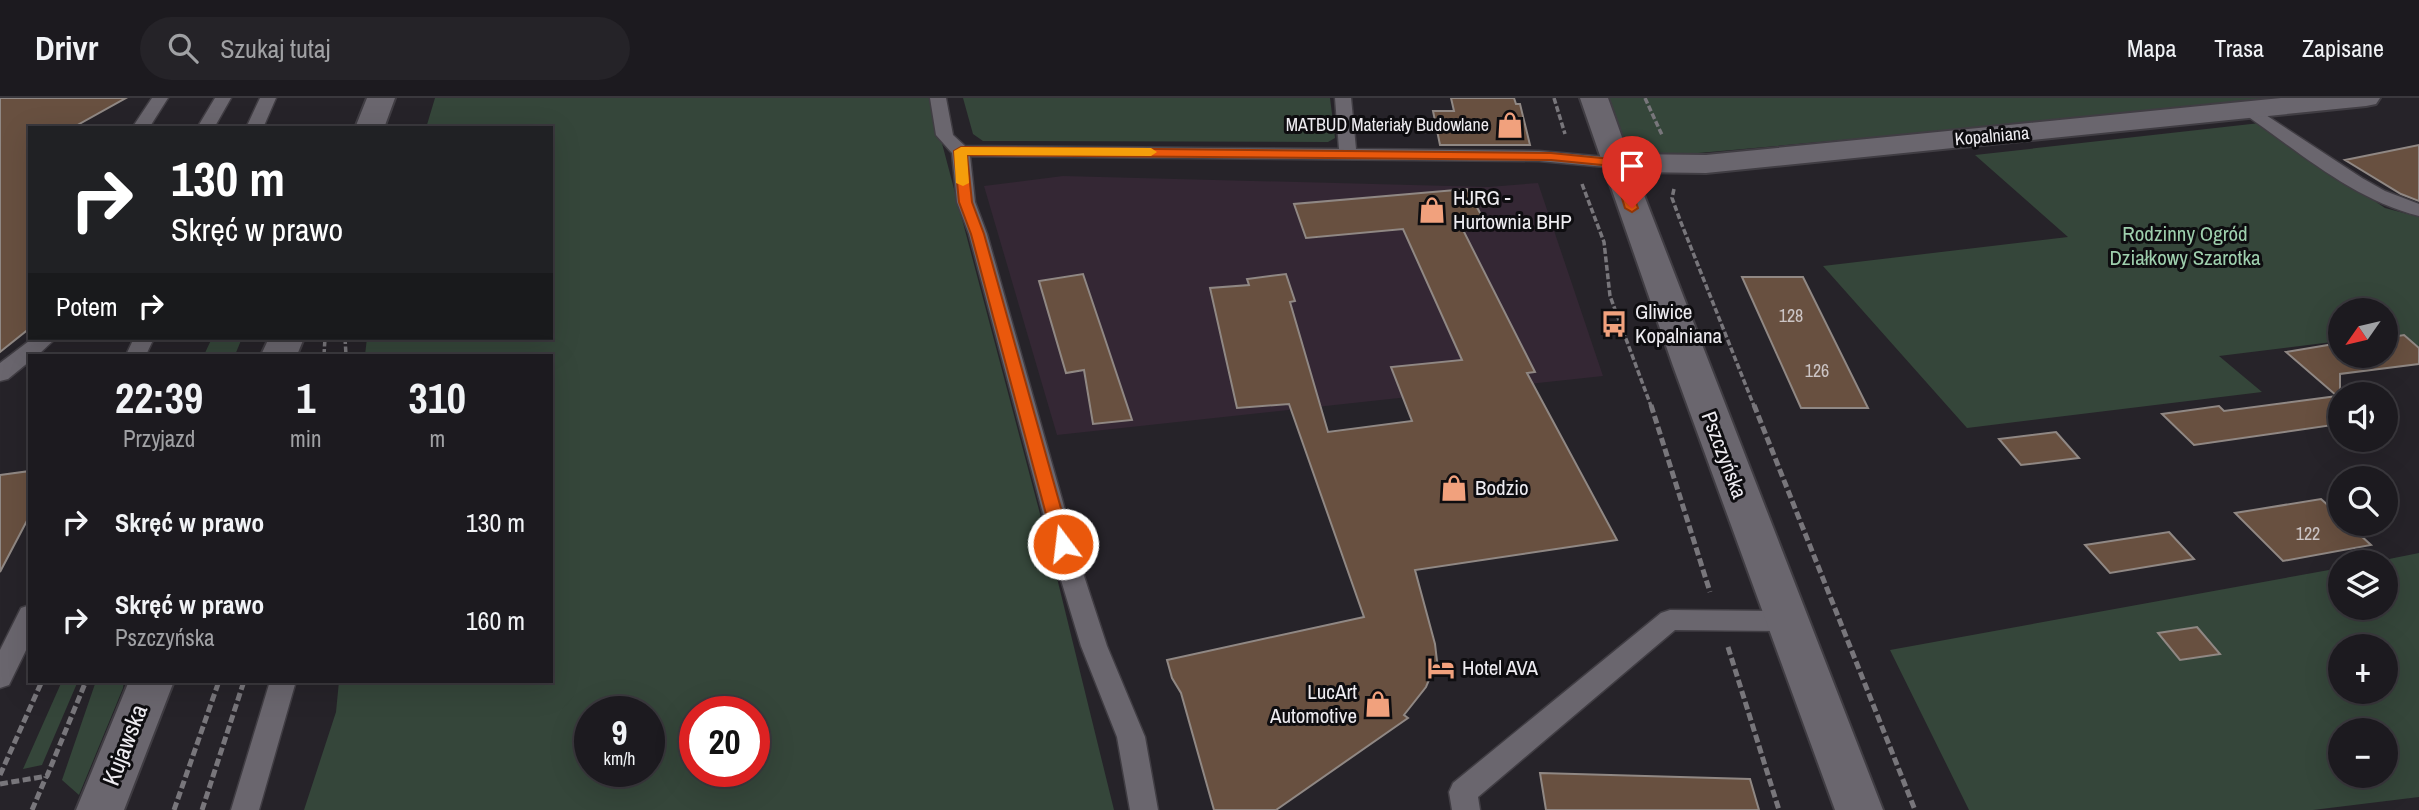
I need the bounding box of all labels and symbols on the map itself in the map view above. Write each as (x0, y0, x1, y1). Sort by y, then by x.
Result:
shop icon: MATBUD Materiały Budowlane (1495, 110, 1525, 140)
place label: MATBUD Materiały Budowlane (1286, 112, 1489, 137)
street label: Kopalniana (1954, 120, 2030, 151)
pin (1602, 136, 1662, 208)
place label: HJRG - Hurtownia BHP (1453, 183, 1572, 236)
shop icon: HJRG - Hurtownia BHP (1417, 195, 1447, 225)
park label: Rodzinny Ogród Działkowy Szarotka (2109, 219, 2261, 272)
place label: Gliwice Kopalniana (1635, 297, 1723, 350)
north arrow (2328, 298, 2398, 368)
house number: 128 (1779, 303, 1803, 328)
bus stop icon: Gliwice Kopalniana (1599, 309, 1629, 339)
house number: 126 (1805, 358, 1829, 383)
street label: Pszczyńska (1695, 407, 1754, 503)
shop icon: Bodzio (1439, 473, 1469, 503)
place label: Bodzio (1475, 473, 1529, 502)
position arrow (1026, 507, 1100, 581)
house number: 122 (2296, 521, 2320, 546)
hotel icon: Hotel AVA (1426, 653, 1456, 683)
place label: Hotel AVA (1462, 653, 1538, 682)
place label: LucArt Automotive (1269, 677, 1357, 730)
shop icon: LucArt Automotive (1363, 689, 1393, 719)
speed limit sign: 20 (679, 696, 770, 787)
street label: Kujawska (94, 700, 154, 790)

